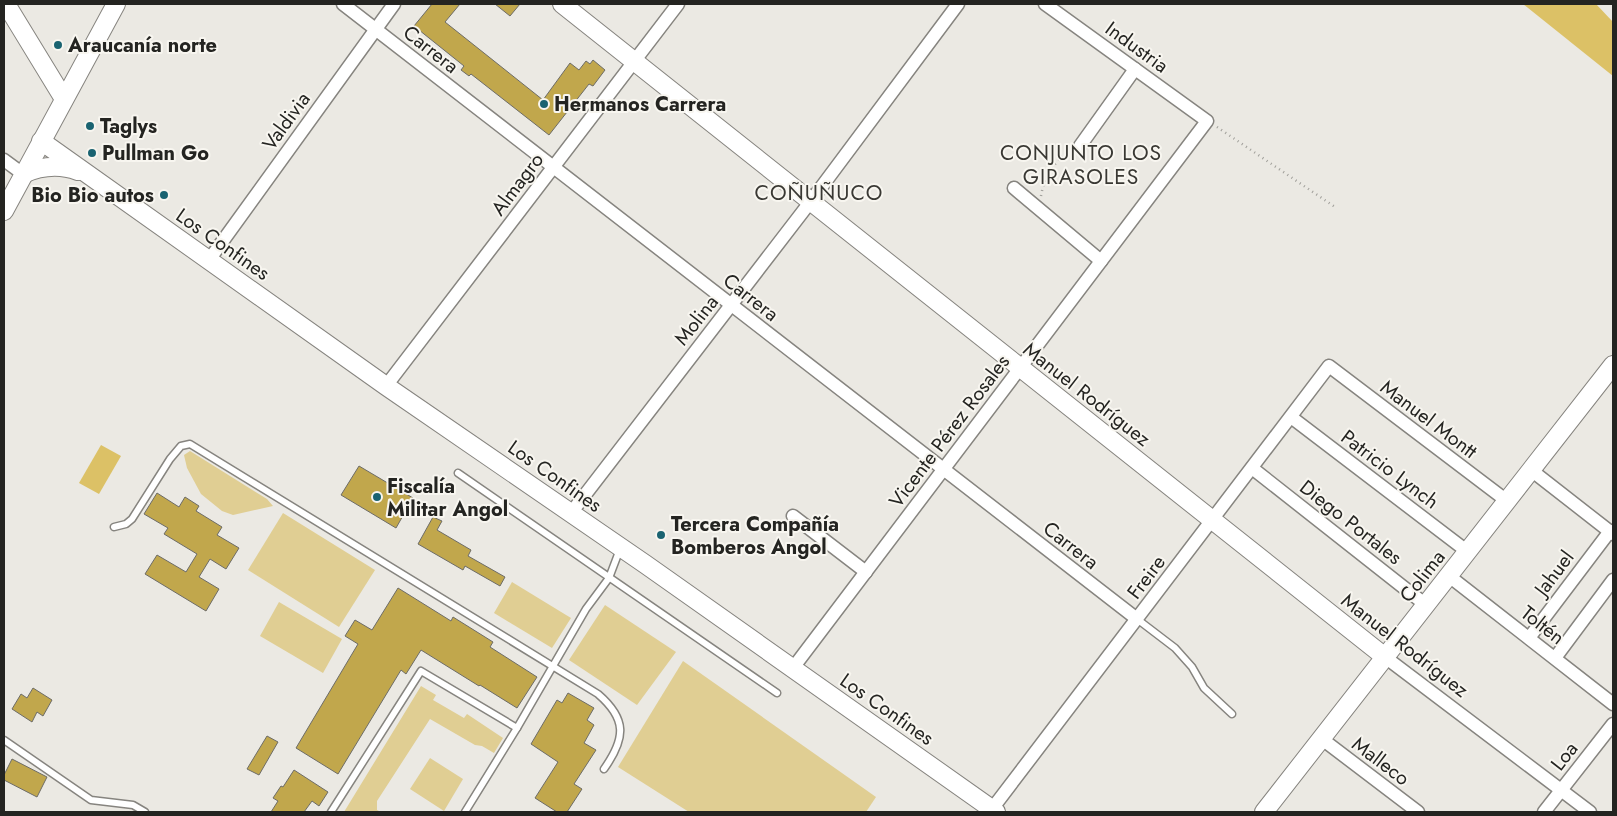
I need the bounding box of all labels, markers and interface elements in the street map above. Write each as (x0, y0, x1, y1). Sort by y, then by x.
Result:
street label: Industria (1099, 15, 1174, 80)
street label: Carrera (397, 18, 465, 80)
place label: Araucanía norte (67, 31, 217, 60)
marker: Araucanía norte (52, 39, 64, 51)
street label: Valdivia (255, 86, 317, 156)
place label: Hermanos Carrera (554, 90, 726, 119)
marker: Hermanos Carrera (538, 98, 550, 110)
place label: Taglys (100, 112, 157, 141)
marker: Taglys (84, 120, 96, 132)
district label: CONJUNTO LOS GIRASOLES (1000, 138, 1162, 192)
place label: Pullman Go (102, 139, 209, 168)
marker: Pullman Go (86, 147, 98, 159)
street label: Almagro (484, 147, 551, 222)
district label: COÑUÑUCO (755, 178, 883, 208)
place label: Bio Bio autos (31, 181, 154, 210)
marker: Bio Bio autos (158, 189, 170, 201)
street label: Los Confines (170, 201, 276, 288)
street label: Carrera (717, 266, 785, 328)
street label: Molina (667, 289, 725, 352)
street label: Manuel Rodríguez (1017, 335, 1156, 453)
street label: Vicente Pérez Rosales (882, 349, 1017, 514)
street label: Manuel Montt (1374, 373, 1483, 466)
street label: Patricio Lynch (1335, 423, 1445, 516)
street label: Los Confines (502, 433, 608, 520)
place label: Fiscalía Militar Angol (387, 472, 508, 524)
street label: Diego Portales (1293, 473, 1408, 572)
marker: Fiscalía Militar Angol (371, 491, 383, 503)
place label: Tercera Compañía Bomberos Angol (671, 510, 839, 562)
street label: Carrera (1037, 514, 1105, 576)
marker: Tercera Compañía Bomberos Angol (655, 529, 667, 541)
street label: Colima (1393, 544, 1452, 609)
street label: Jahuel (1526, 544, 1581, 605)
street label: Freire (1120, 549, 1173, 605)
street label: Manuel Rodríguez (1335, 586, 1474, 704)
street label: Toltén (1515, 599, 1571, 652)
street label: Los Confines (834, 666, 940, 753)
street label: Malleco (1346, 730, 1416, 793)
street label: Loa (1544, 736, 1585, 777)

